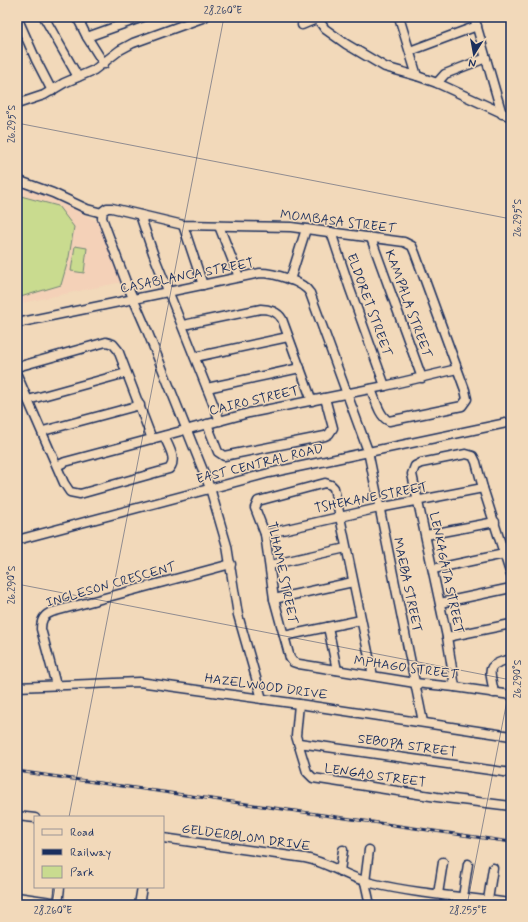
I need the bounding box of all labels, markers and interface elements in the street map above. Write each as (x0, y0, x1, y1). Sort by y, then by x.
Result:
text: 28.260°E (204, 4, 242, 18)
north arrow (454, 34, 494, 74)
text: N (467, 55, 477, 70)
text: 26.295°S (5, 104, 19, 143)
text: 26.295°S (511, 198, 525, 237)
street label: MOMBASA STREET (279, 206, 398, 238)
street label: KAMPALA STREET (381, 248, 436, 361)
street label: ELDORET STREET (342, 251, 396, 360)
street label: CASABLANCA STREET (119, 255, 256, 297)
street label: CAIRO STREET (207, 382, 301, 420)
street label: EAST CENTRAL ROAD (195, 440, 325, 488)
street label: TSHEKANE STREET (313, 479, 429, 517)
street label: LENKAGATA STREET (425, 511, 467, 635)
street label: TLHAME STREET (263, 520, 301, 627)
street label: MAEBA STREET (389, 536, 425, 634)
street label: INGLESON CRESCENT (44, 558, 179, 612)
text: 26.290°S (5, 565, 19, 604)
street label: MPHAGO STREET (353, 652, 460, 684)
text: 26.290°S (511, 659, 525, 698)
street label: HAZELWOOD DRIVE (203, 670, 329, 704)
street label: SEBOPA STREET (357, 731, 458, 761)
street label: LENGAO STREET (323, 760, 427, 792)
legend (34, 816, 164, 888)
street label: GELDERBLOM DRIVE (181, 821, 311, 855)
text: Road (70, 825, 94, 841)
text: Railway (70, 845, 112, 861)
text: Park (70, 865, 94, 881)
text: 28.260°E (34, 904, 72, 918)
text: 28.255°E (449, 904, 487, 918)

